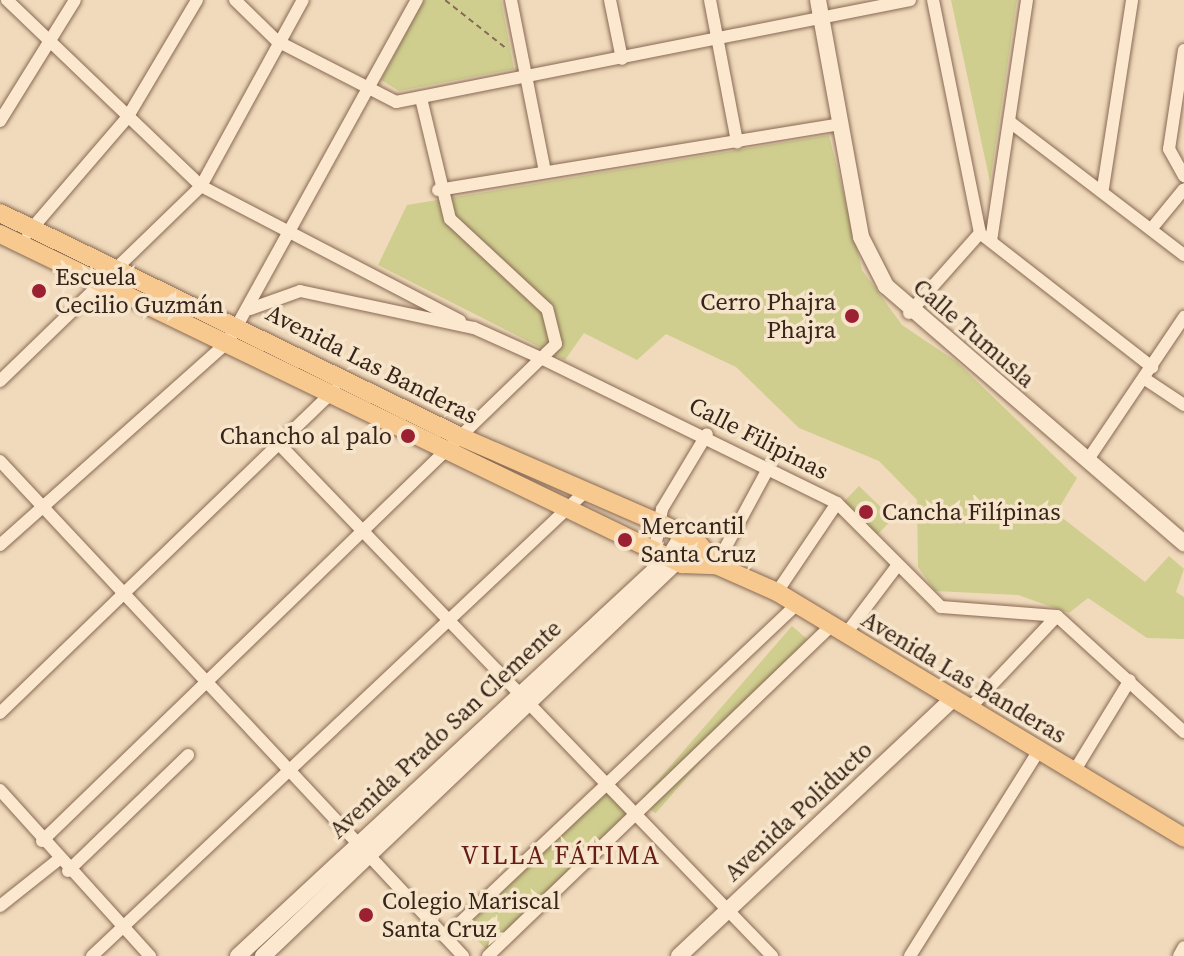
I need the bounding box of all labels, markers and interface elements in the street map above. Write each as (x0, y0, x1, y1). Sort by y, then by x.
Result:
place label: Escuela Cecilio Guzmán (55, 263, 224, 319)
street label: Calle Tumusla (907, 272, 1041, 394)
marker: Escuela Cecilio Guzmán (30, 282, 48, 300)
place label: Cerro Phajra Phajra (700, 288, 836, 344)
street label: Avenida Las Banderas (261, 298, 483, 430)
marker: Cerro Phajra Phajra (843, 307, 861, 325)
street label: Calle Filipinas (684, 391, 834, 485)
place label: Chancho al palo (220, 422, 392, 450)
marker: Chancho al palo (399, 427, 417, 445)
place label: Cancha Filípinas (882, 498, 1061, 526)
marker: Cancha Filípinas (857, 503, 875, 521)
place label: Mercantil Santa Cruz (641, 512, 756, 568)
marker: Mercantil Santa Cruz (616, 531, 634, 549)
street label: Avenida Las Banderas (856, 604, 1072, 750)
street label: Avenida Prado San Clemente (323, 614, 567, 844)
street label: Avenida Poliducto (718, 735, 878, 887)
district label: VILLA FÁTIMA (461, 840, 661, 872)
place label: Colegio Mariscal Santa Cruz (382, 887, 560, 943)
marker: Colegio Mariscal Santa Cruz (357, 906, 375, 924)

